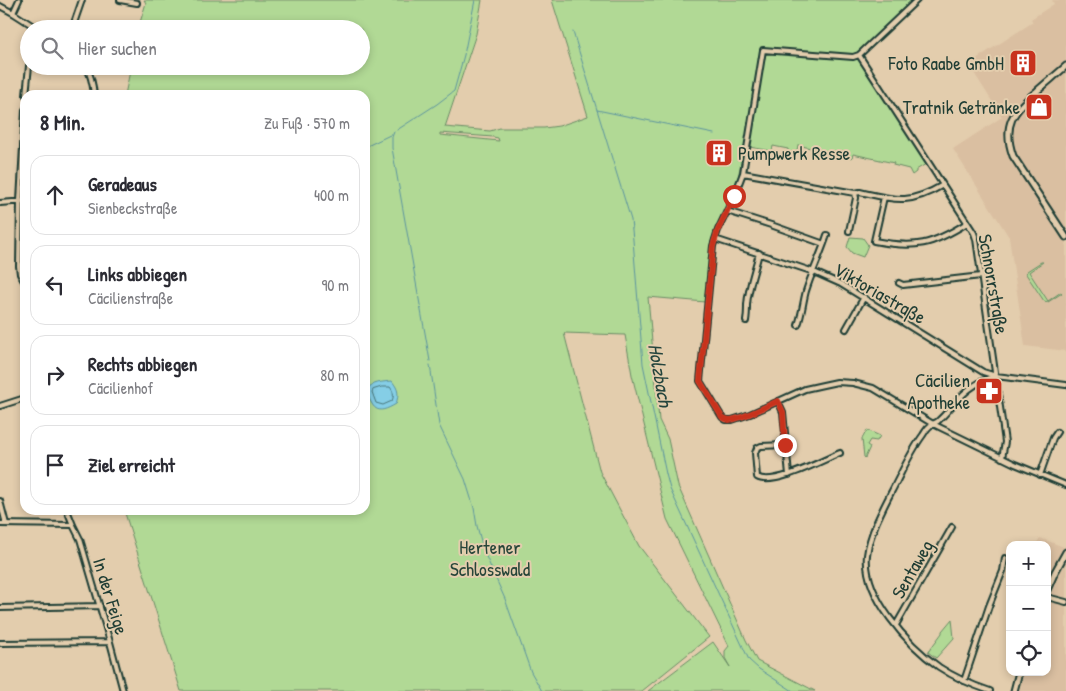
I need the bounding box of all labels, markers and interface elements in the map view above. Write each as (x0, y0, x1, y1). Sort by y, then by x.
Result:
search box (20, 20, 370, 75)
icon: search (38, 34, 66, 62)
text: Hier suchen (78, 35, 157, 61)
building icon: Foto Raabe GmbH (1008, 48, 1038, 78)
place label: Foto Raabe GmbH (888, 50, 1004, 76)
shop icon: Tratnik Getränke (1024, 92, 1054, 122)
place label: Tratnik Getränke (903, 94, 1020, 120)
text: 8 Min. (40, 108, 85, 137)
text: Zu Fuß · 570 m (264, 112, 350, 134)
building icon: Pumpwerk Resse (704, 138, 734, 168)
place label: Pumpwerk Resse (738, 140, 851, 166)
text: Geradeaus (88, 171, 157, 197)
icon: ahead (41, 181, 69, 209)
text: 400 m (314, 184, 349, 206)
route start (723, 185, 746, 208)
text: Sienbeckstraße (88, 197, 177, 219)
street label: Schnorrstraße (972, 232, 1016, 337)
street label: Viktoriastraße (829, 256, 931, 330)
text: Links abbiegen (88, 261, 187, 287)
icon: left (41, 271, 69, 299)
text: 90 m (321, 274, 349, 296)
text: Cäcilienstraße (88, 287, 173, 309)
water label: Holzbach (642, 341, 680, 410)
text: Rechts abbiegen (88, 351, 197, 377)
icon: right (41, 361, 69, 389)
text: 80 m (320, 364, 349, 386)
place label: Cäcilien Apotheke (907, 367, 970, 415)
pharmacy icon: Cäcilien Apotheke (974, 376, 1004, 406)
text: Cäcilienhof (88, 377, 153, 399)
route end (774, 434, 797, 457)
icon: arrive (41, 451, 69, 479)
text: Ziel erreicht (88, 452, 175, 478)
park label: Hertener Schlosswald (450, 534, 531, 582)
street label: Sentaweg (885, 535, 939, 603)
map controls (1006, 541, 1051, 676)
button: + (1006, 541, 1051, 586)
street label: In der Feige (87, 554, 135, 638)
button: − (1006, 586, 1051, 631)
button: locate (1006, 631, 1051, 676)

